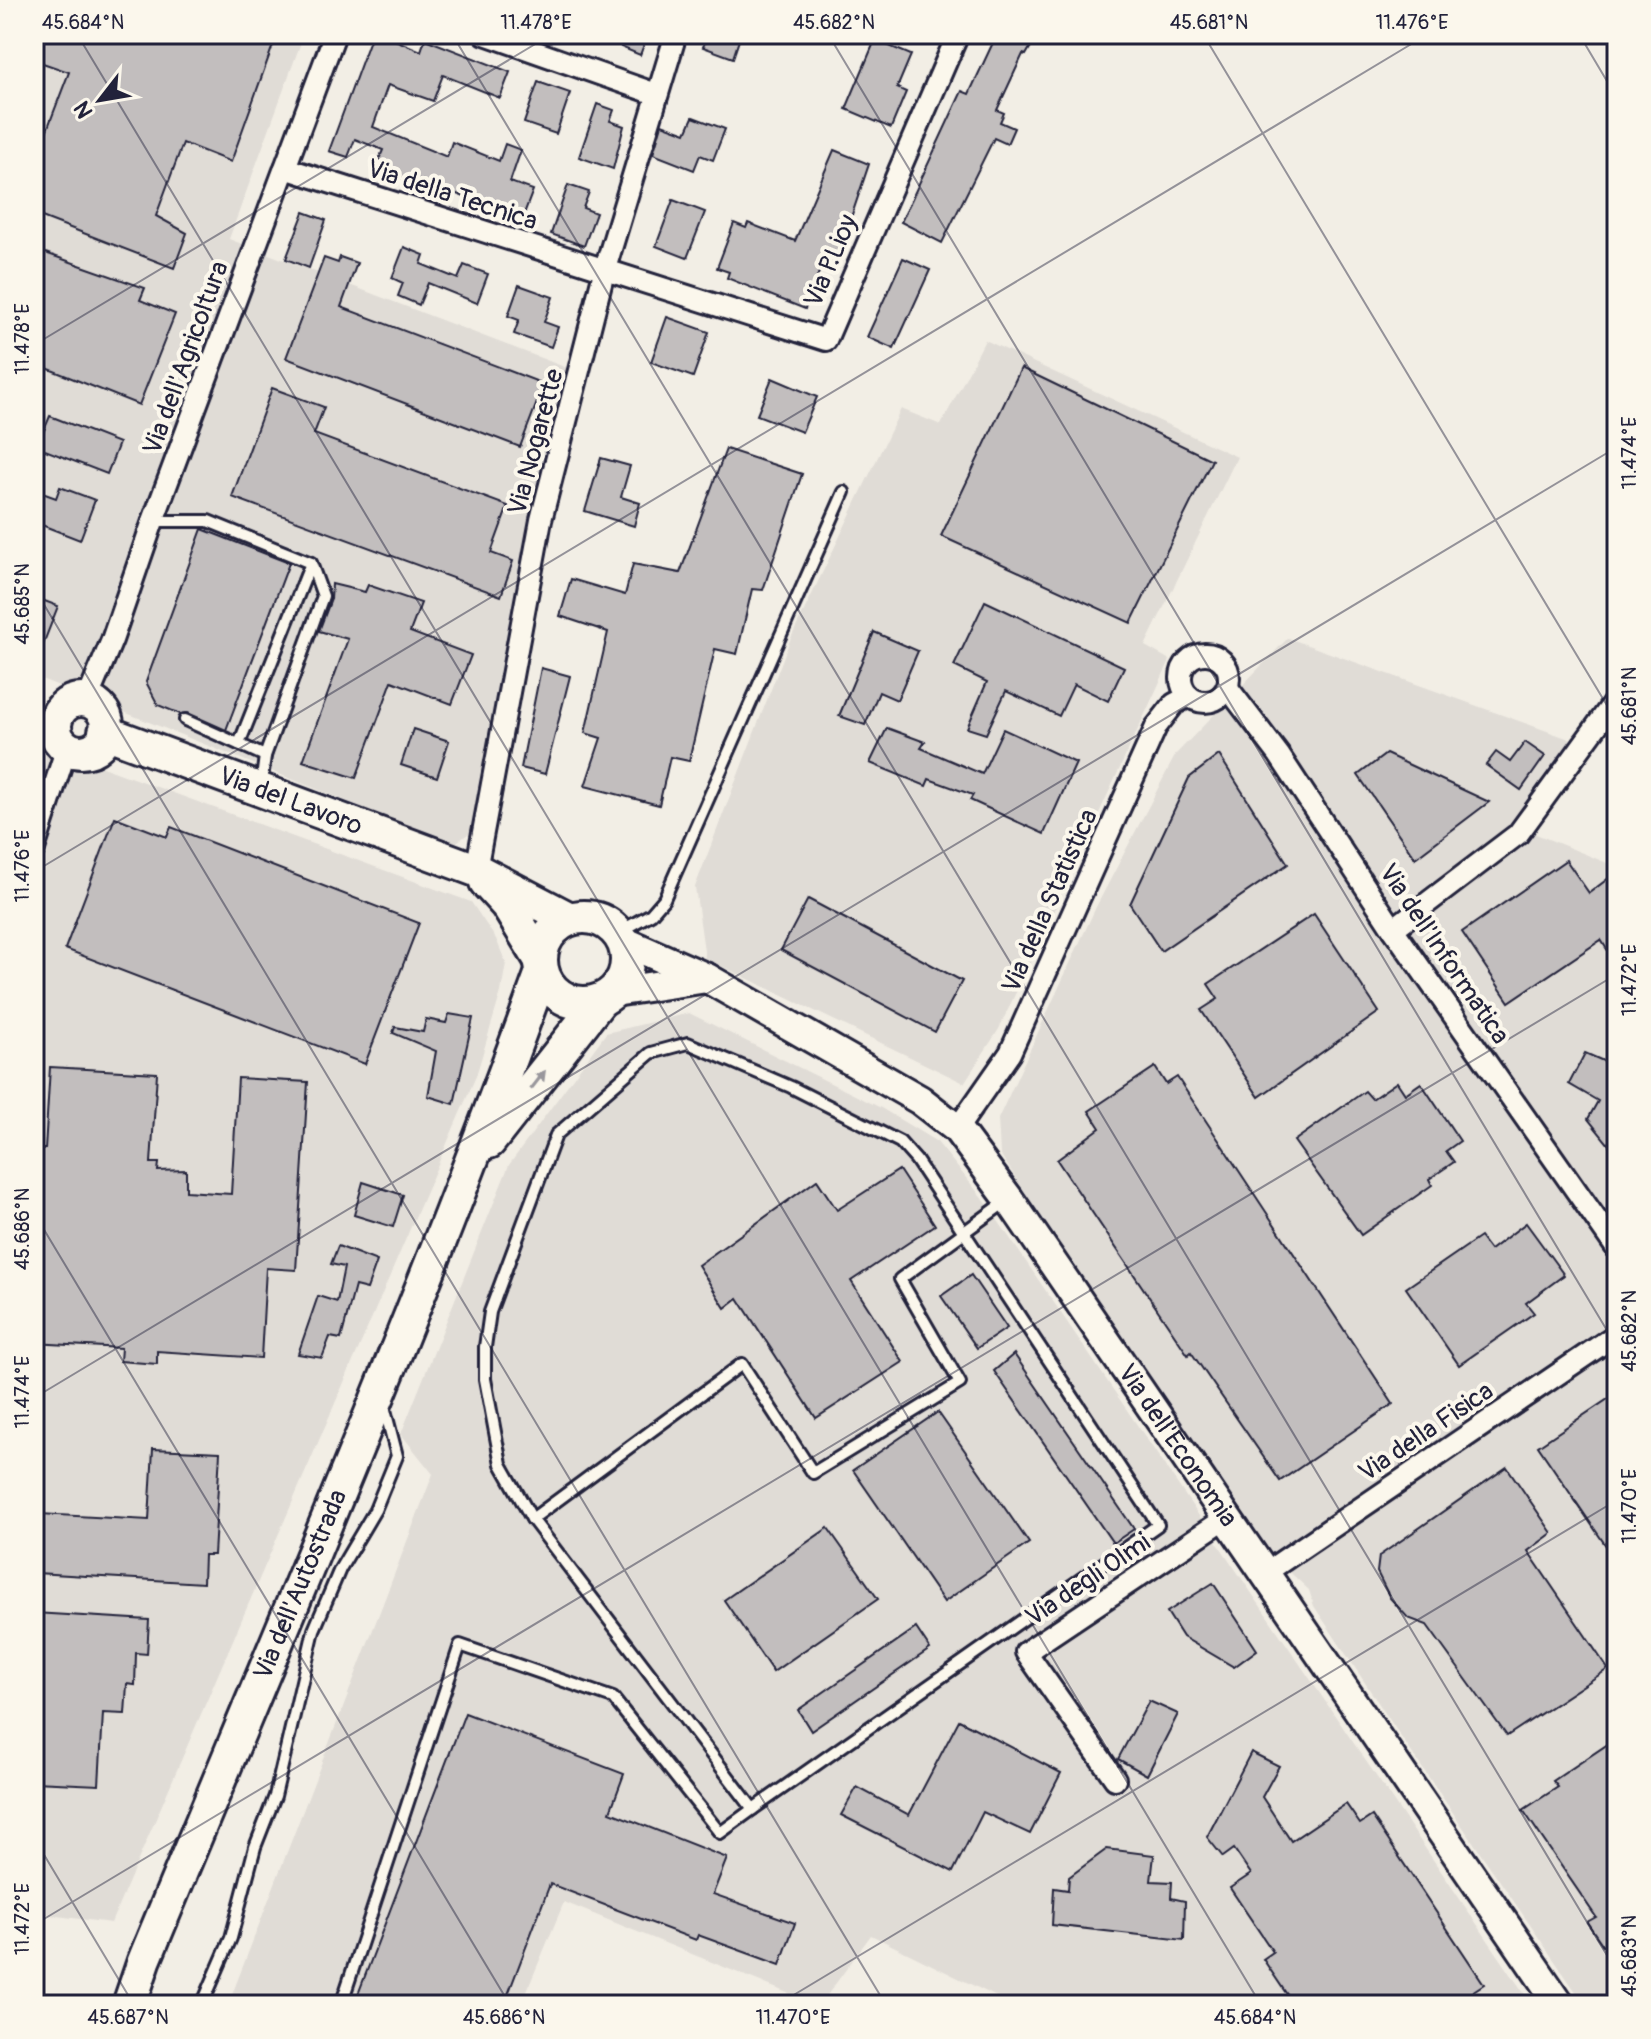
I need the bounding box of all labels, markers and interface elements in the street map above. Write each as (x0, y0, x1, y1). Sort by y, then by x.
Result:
text: 45.684°N (42, 10, 124, 35)
text: 11.478°E (500, 10, 572, 35)
text: 45.682°N (793, 10, 875, 35)
text: 45.681°N (1170, 10, 1248, 35)
text: 11.476°E (1376, 10, 1449, 35)
north arrow (60, 60, 140, 140)
text: N (68, 96, 100, 123)
street label: Via della Tecnica (363, 152, 541, 238)
street label: Via P.Lioy (797, 210, 865, 312)
street label: Via dell'Agricoltura (136, 257, 236, 459)
text: 11.478°E (10, 303, 35, 375)
street label: Via Nogarette (501, 365, 571, 519)
text: 11.474°E (1617, 417, 1642, 489)
text: 45.685°N (10, 563, 35, 645)
text: 45.681°N (1617, 667, 1642, 745)
street label: Via del Lavoro (214, 760, 367, 842)
street label: Via della Statistica (995, 804, 1105, 998)
text: 11.476°E (10, 830, 35, 903)
street label: Via dell'Informatica (1372, 858, 1516, 1050)
text: 11.472°E (1617, 944, 1642, 1016)
one-way arrow (530, 1070, 546, 1090)
text: 45.686°N (10, 1188, 35, 1270)
text: 45.682°N (1617, 1290, 1642, 1372)
text: 11.474°E (10, 1356, 35, 1428)
street label: Via dell'Economia (1111, 1358, 1244, 1533)
street label: Via della Fisica (1353, 1375, 1499, 1489)
text: 11.470°E (1617, 1468, 1642, 1544)
street label: Via dell'Autostrada (247, 1485, 354, 1685)
street label: Via degli Olmi (1019, 1527, 1157, 1633)
text: 11.472°E (10, 1883, 35, 1955)
text: 45.683°N (1617, 1915, 1642, 1997)
text: 45.687°N (87, 2005, 169, 2030)
text: 45.686°N (463, 2005, 545, 2030)
text: 11.470°E (755, 2005, 831, 2030)
text: 45.684°N (1214, 2005, 1296, 2030)

